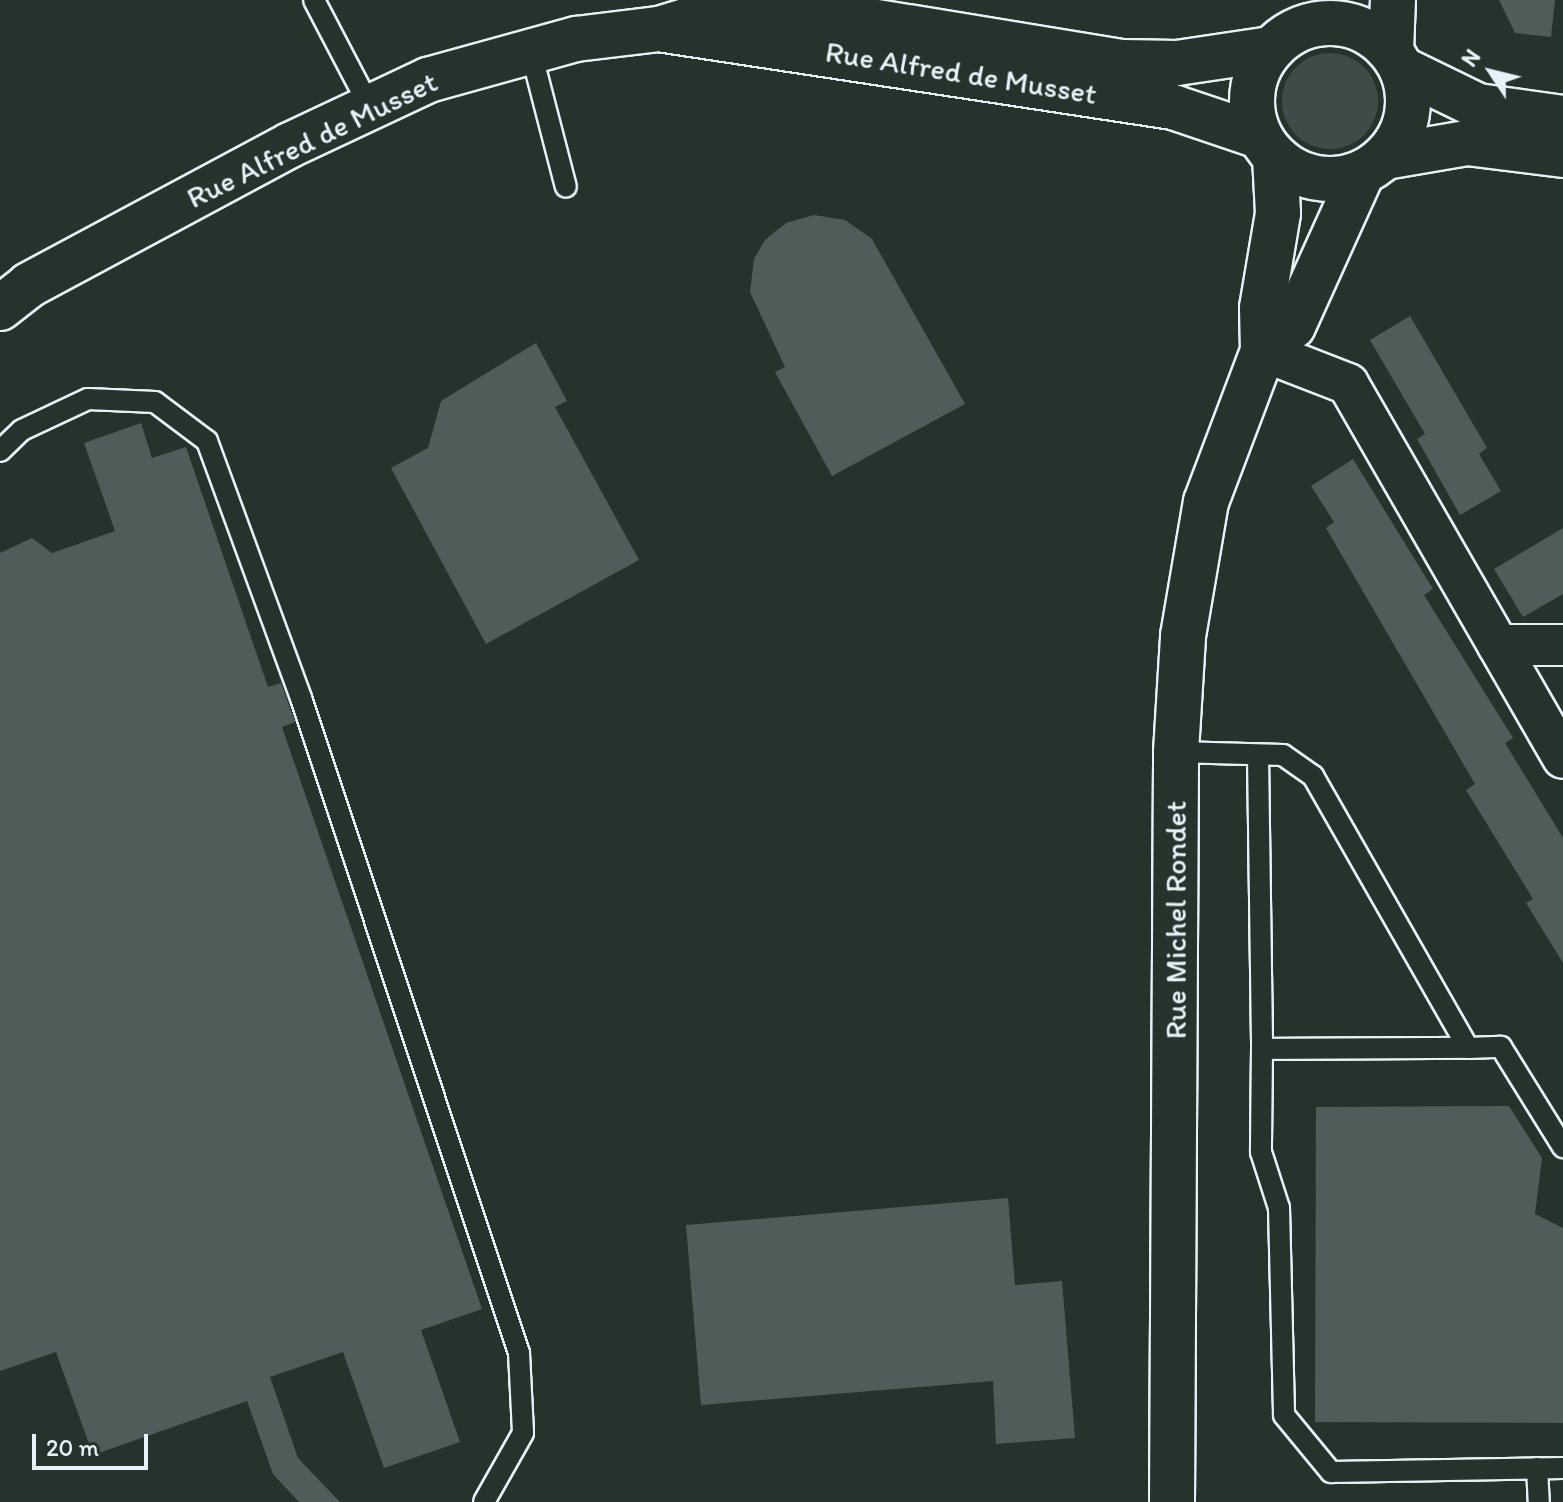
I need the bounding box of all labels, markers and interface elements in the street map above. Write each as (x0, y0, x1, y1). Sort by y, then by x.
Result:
north arrow (1451, 32, 1531, 112)
street label: Rue Alfred de Musset (823, 34, 1099, 112)
text: N (1456, 44, 1486, 72)
street label: Rue Alfred de Musset (181, 64, 443, 216)
street label: Rue Michel Rondet (1158, 801, 1194, 1039)
scale bar (36, 1418, 152, 1468)
text: 20 m (46, 1433, 99, 1462)

